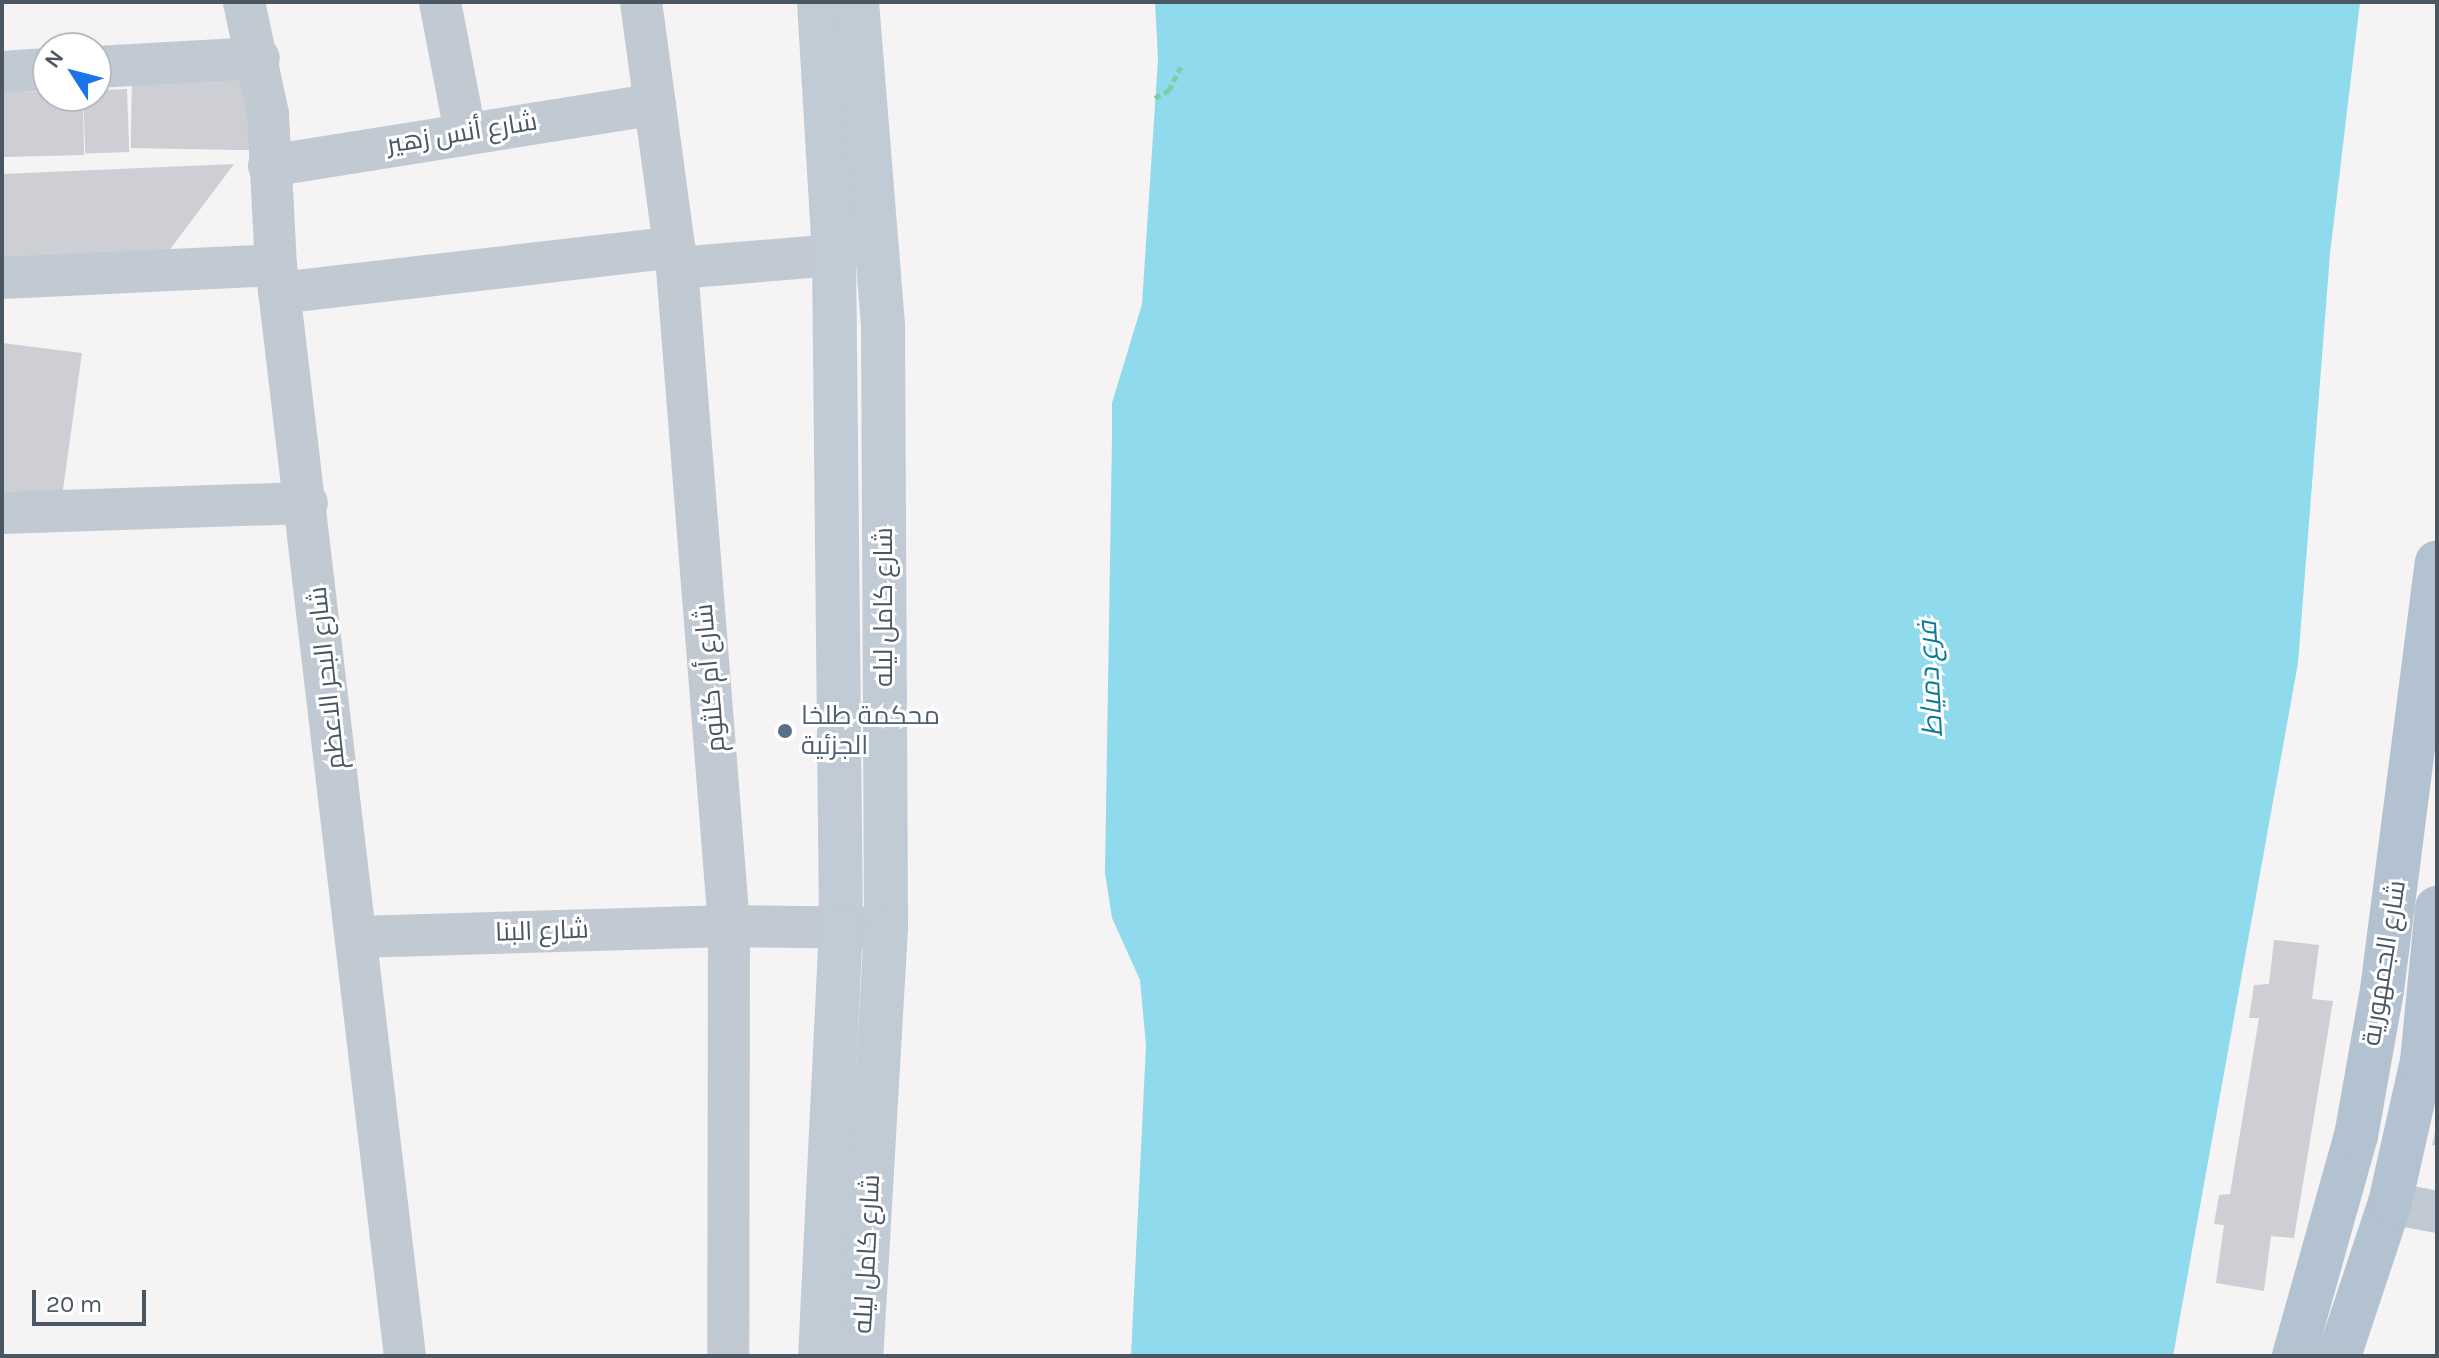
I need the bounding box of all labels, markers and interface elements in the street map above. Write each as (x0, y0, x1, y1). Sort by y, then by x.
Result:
north arrow (32, 32, 112, 112)
text: N (39, 45, 69, 73)
street label: شارع أنس زهير (384, 106, 540, 160)
street label: شارع كامل ليله (868, 527, 900, 687)
street label: شارع البحر الاعظم (302, 585, 352, 771)
street label: شارع أم كلثوم (688, 602, 732, 754)
water label: فرع دمياط (1910, 620, 1950, 738)
place label: محكمة طلخا الجزئية (801, 700, 940, 762)
marker: محكمة طلخا الجزئية (776, 722, 794, 740)
street label: شارع الجمهورية (2356, 878, 2412, 1048)
street label: شارع البنا (495, 914, 589, 948)
street label: شارع كامل ليله (847, 1174, 887, 1334)
scale bar (36, 1274, 150, 1324)
text: 20 m (46, 1290, 102, 1318)

